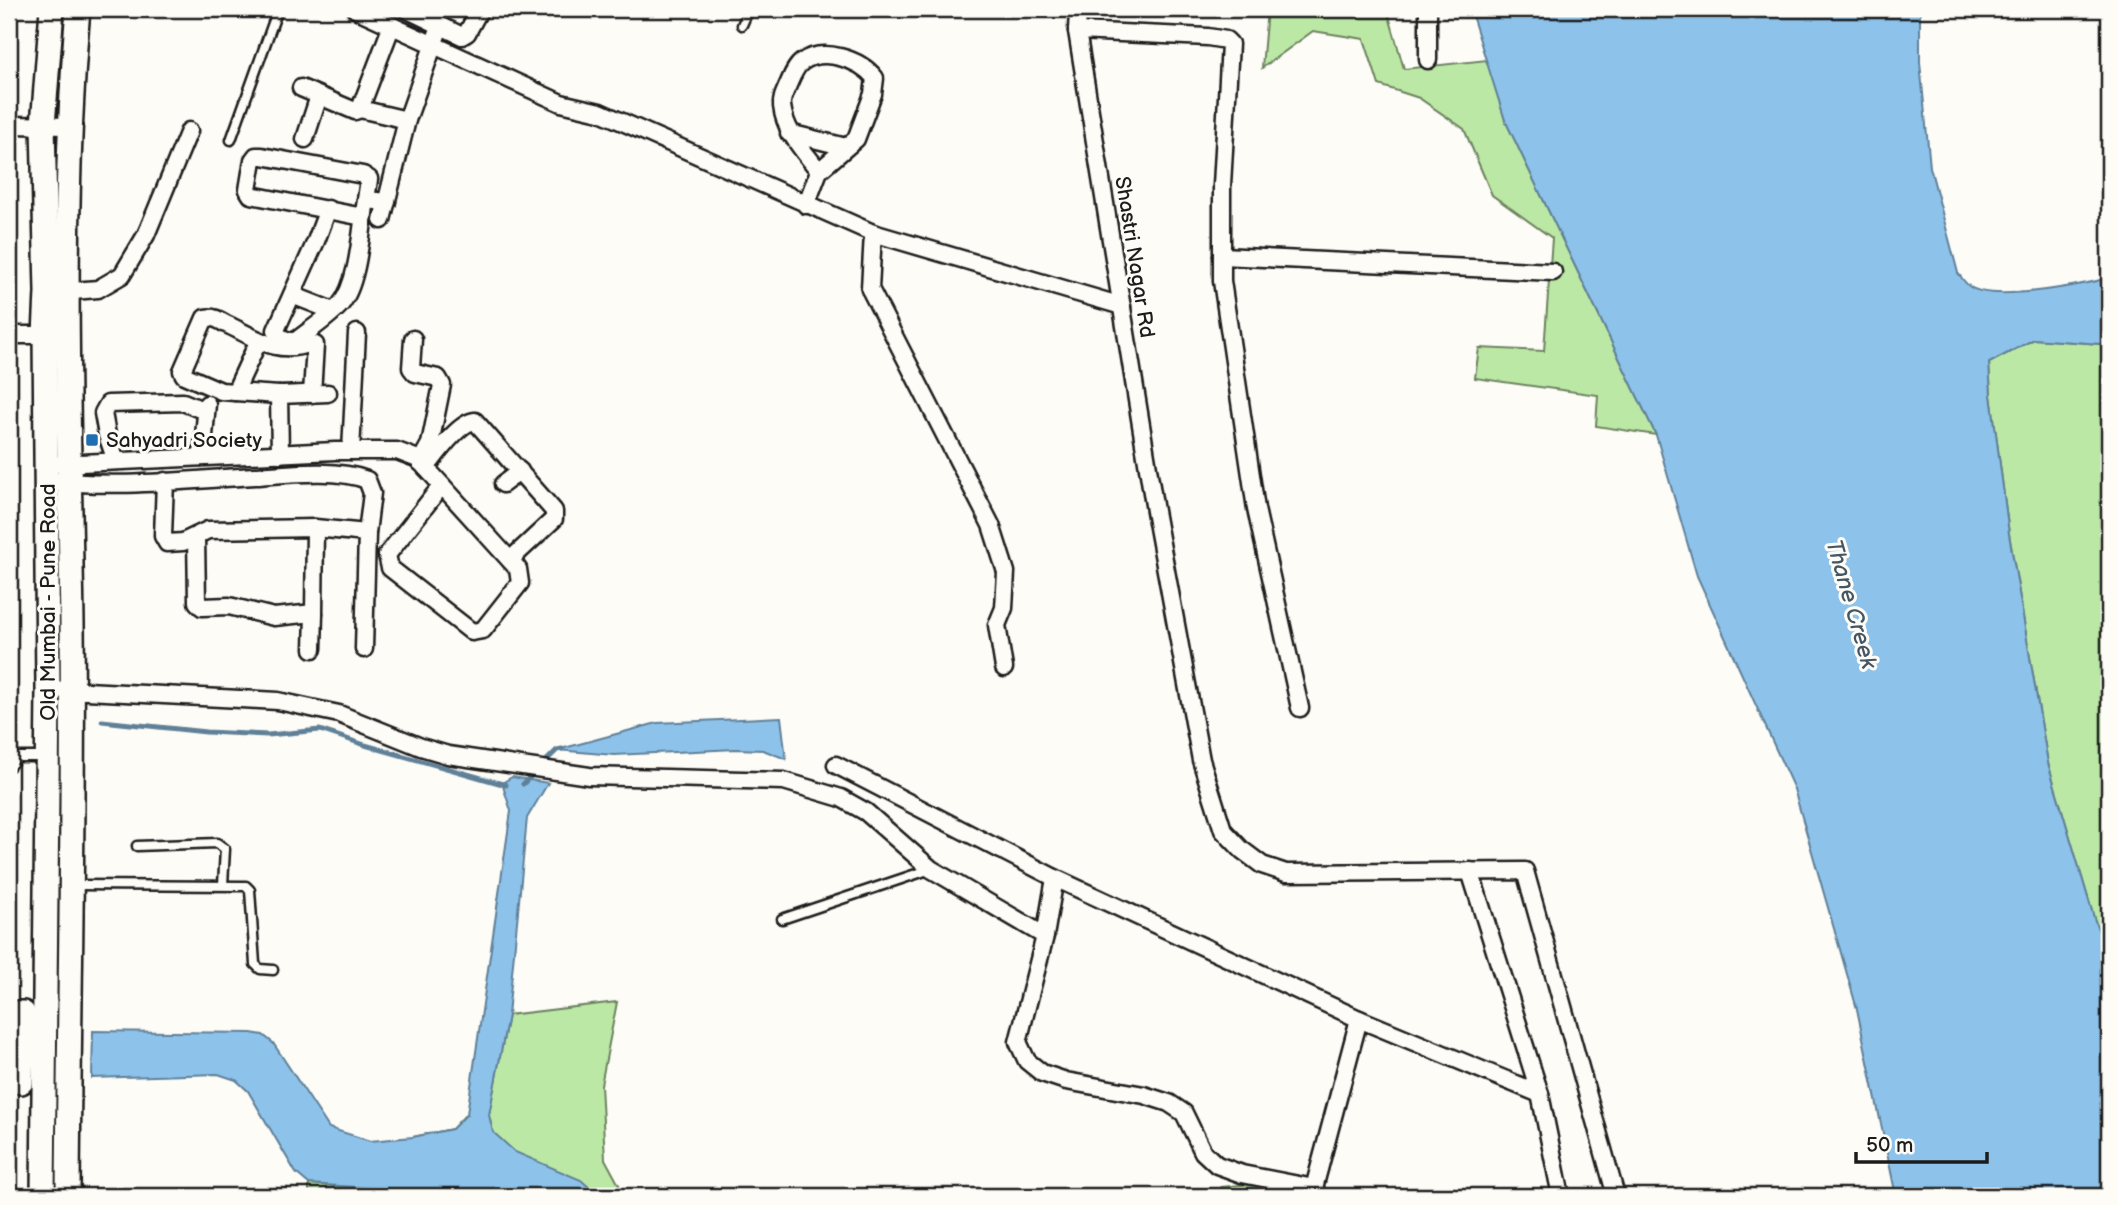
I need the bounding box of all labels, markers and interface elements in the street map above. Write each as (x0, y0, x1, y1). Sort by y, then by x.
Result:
street label: Shastri Nagar Rd (1109, 175, 1160, 340)
place label: Sahyadri Society (106, 428, 262, 453)
marker: Sahyadri Society (84, 432, 100, 448)
street label: Old Mumbai - Pune Road (36, 483, 61, 721)
water label: Thane Creek (1819, 537, 1883, 673)
scale bar (1856, 1121, 1987, 1165)
text: 50 m (1866, 1133, 1913, 1158)

